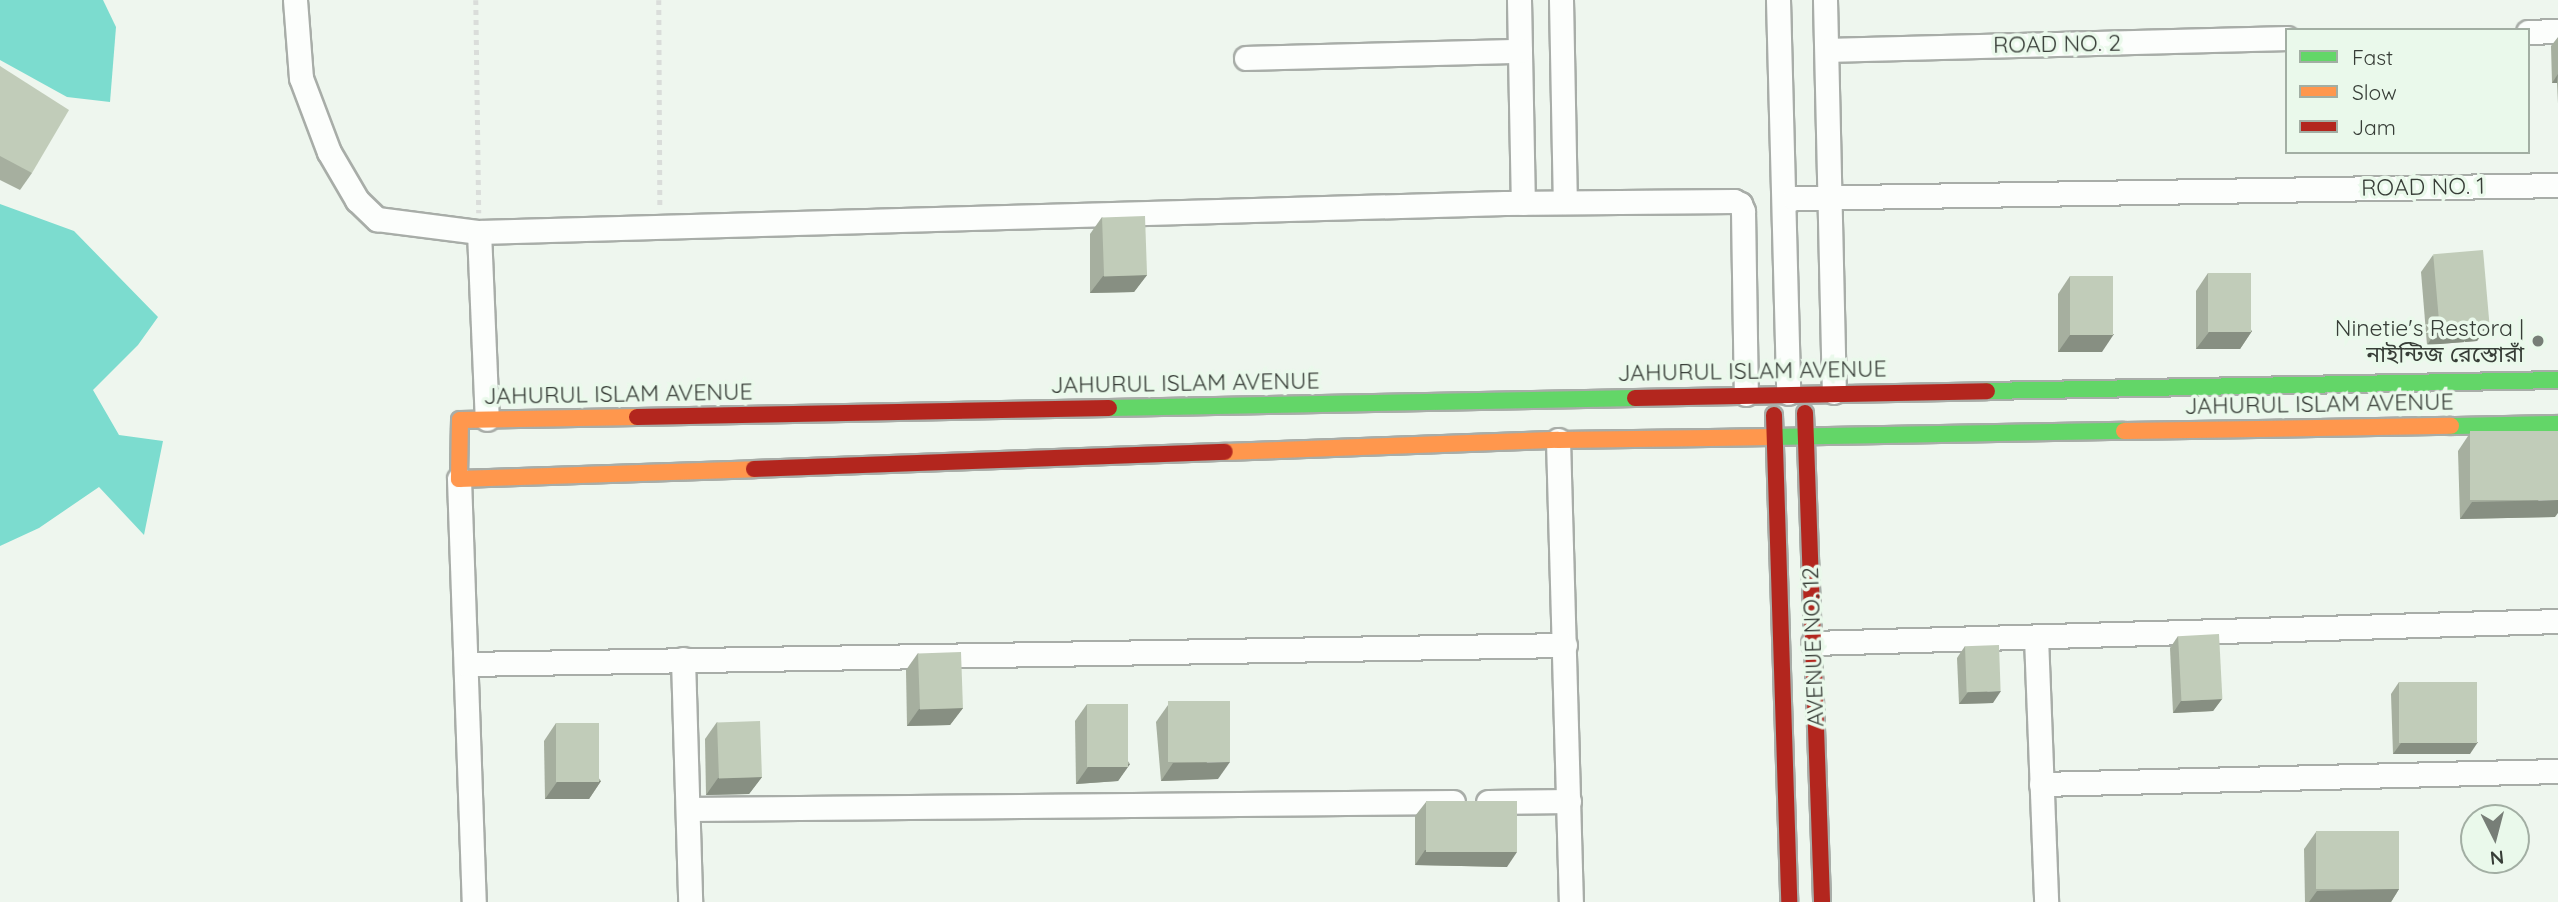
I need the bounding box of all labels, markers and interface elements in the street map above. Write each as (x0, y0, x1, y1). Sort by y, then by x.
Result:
legend (2285, 28, 2530, 154)
street label: ROAD NO. 2 (1993, 29, 2121, 59)
text: Fast (2352, 44, 2393, 70)
text: Slow (2352, 79, 2397, 105)
text: Jam (2352, 114, 2396, 140)
street label: ROAD NO. 1 (2361, 172, 2485, 202)
place label: Ninetie's Restora | নাইন্টিজ রেস্তোরাঁ (2335, 314, 2524, 368)
marker: Ninetie's Restora | নাইন্টিজ রেস্তোরাঁ (2530, 333, 2546, 349)
street label: JAHURUL ISLAM AVENUE (1617, 355, 1887, 387)
street label: JAHURUL ISLAM AVENUE (1050, 367, 1320, 399)
street label: JAHURUL ISLAM AVENUE (483, 378, 753, 410)
street label: JAHURUL ISLAM AVENUE (2184, 388, 2454, 420)
street label: AVENUE NO. 12 (1796, 567, 1830, 727)
north arrow (2460, 804, 2530, 874)
text: N (2489, 845, 2505, 871)

